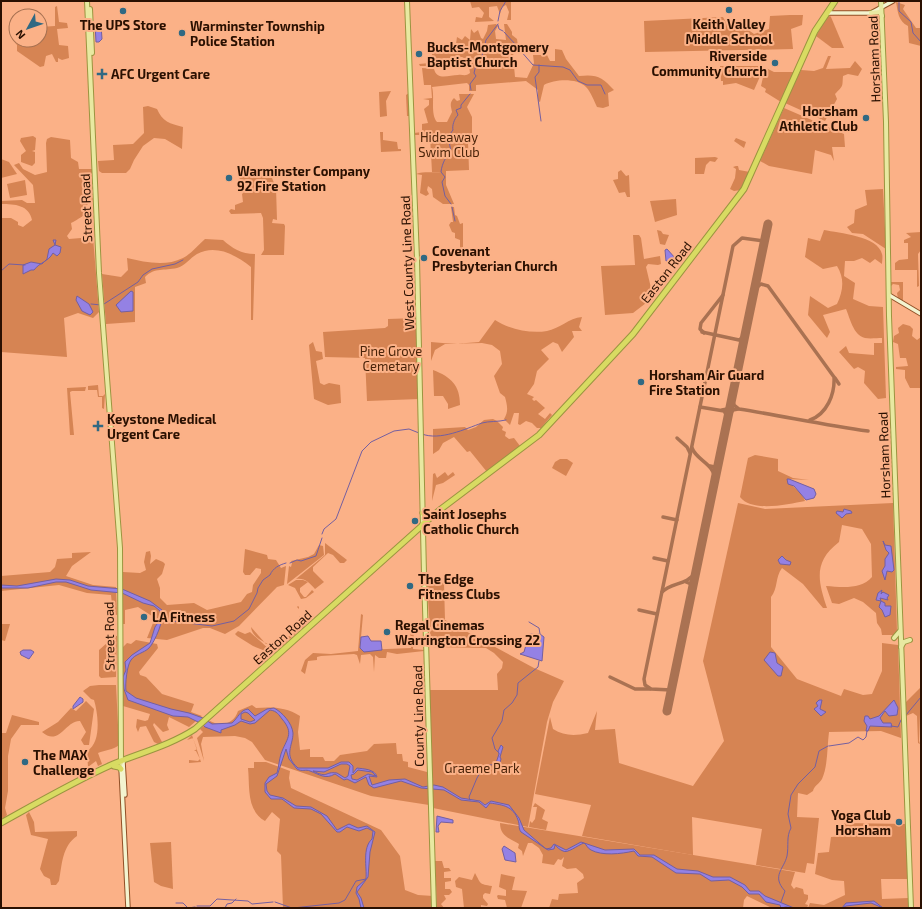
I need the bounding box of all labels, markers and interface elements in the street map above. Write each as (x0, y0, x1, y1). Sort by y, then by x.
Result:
marker: Keith Valley Middle School (724, 5, 734, 15)
marker: The UPS Store (118, 6, 128, 16)
north arrow (8, 8, 48, 48)
street label: Horsham Road (864, 15, 884, 103)
place label: Keith Valley Middle School (685, 16, 773, 47)
place label: The UPS Store (80, 17, 166, 33)
place label: Warminster Township Police Station (190, 18, 325, 49)
text: N (12, 27, 27, 42)
marker: Warminster Township Police Station (177, 28, 187, 38)
place label: Bucks-Montgomery Baptist Church (427, 39, 549, 70)
place label: Riverside Community Church (651, 48, 767, 79)
marker: Bucks-Montgomery Baptist Church (414, 49, 424, 59)
marker: Riverside Community Church (770, 58, 780, 68)
place label: AFC Urgent Care (111, 66, 210, 82)
marker: AFC Urgent Care (96, 68, 108, 80)
place label: Horsham Athletic Club (779, 103, 858, 134)
marker: Horsham Athletic Club (861, 113, 871, 123)
park label: Hideaway Swim Club (418, 129, 480, 160)
place label: Warminster Company 92 Fire Station (237, 163, 371, 194)
street label: Street Road (77, 173, 95, 243)
marker: Warminster Company 92 Fire Station (224, 173, 234, 183)
street label: West County Line Road (397, 195, 417, 331)
street label: Easton Road (637, 238, 695, 306)
place label: Covenant Presbyterian Church (432, 243, 558, 274)
marker: Covenant Presbyterian Church (419, 253, 429, 263)
park label: Pine Grove Cemetary (360, 343, 422, 374)
place label: Horsham Air Guard Fire Station (649, 367, 764, 398)
marker: Horsham Air Guard Fire Station (636, 377, 646, 387)
place label: Keystone Medical Urgent Care (107, 411, 217, 442)
street label: Horsham Road (874, 411, 894, 499)
marker: Keystone Medical Urgent Care (92, 420, 104, 432)
place label: Saint Josephs Catholic Church (423, 506, 519, 537)
marker: Saint Josephs Catholic Church (410, 516, 420, 526)
place label: The Edge Fitness Clubs (418, 571, 500, 602)
marker: The Edge Fitness Clubs (405, 581, 415, 591)
street label: Street Road (100, 601, 118, 671)
street label: Easton Road (249, 606, 315, 668)
place label: LA Fitness (152, 609, 215, 625)
marker: LA Fitness (139, 612, 149, 622)
place label: Regal Cinemas Warrington Crossing 22 (395, 617, 540, 648)
marker: Regal Cinemas Warrington Crossing 22 (382, 627, 392, 637)
street label: County Line Road (409, 665, 427, 767)
place label: The MAX Challenge (33, 747, 94, 778)
marker: The MAX Challenge (20, 757, 30, 767)
park label: Graeme Park (444, 760, 520, 776)
place label: Yoga Club Horsham (831, 807, 891, 838)
marker: Yoga Club Horsham (894, 817, 904, 827)

